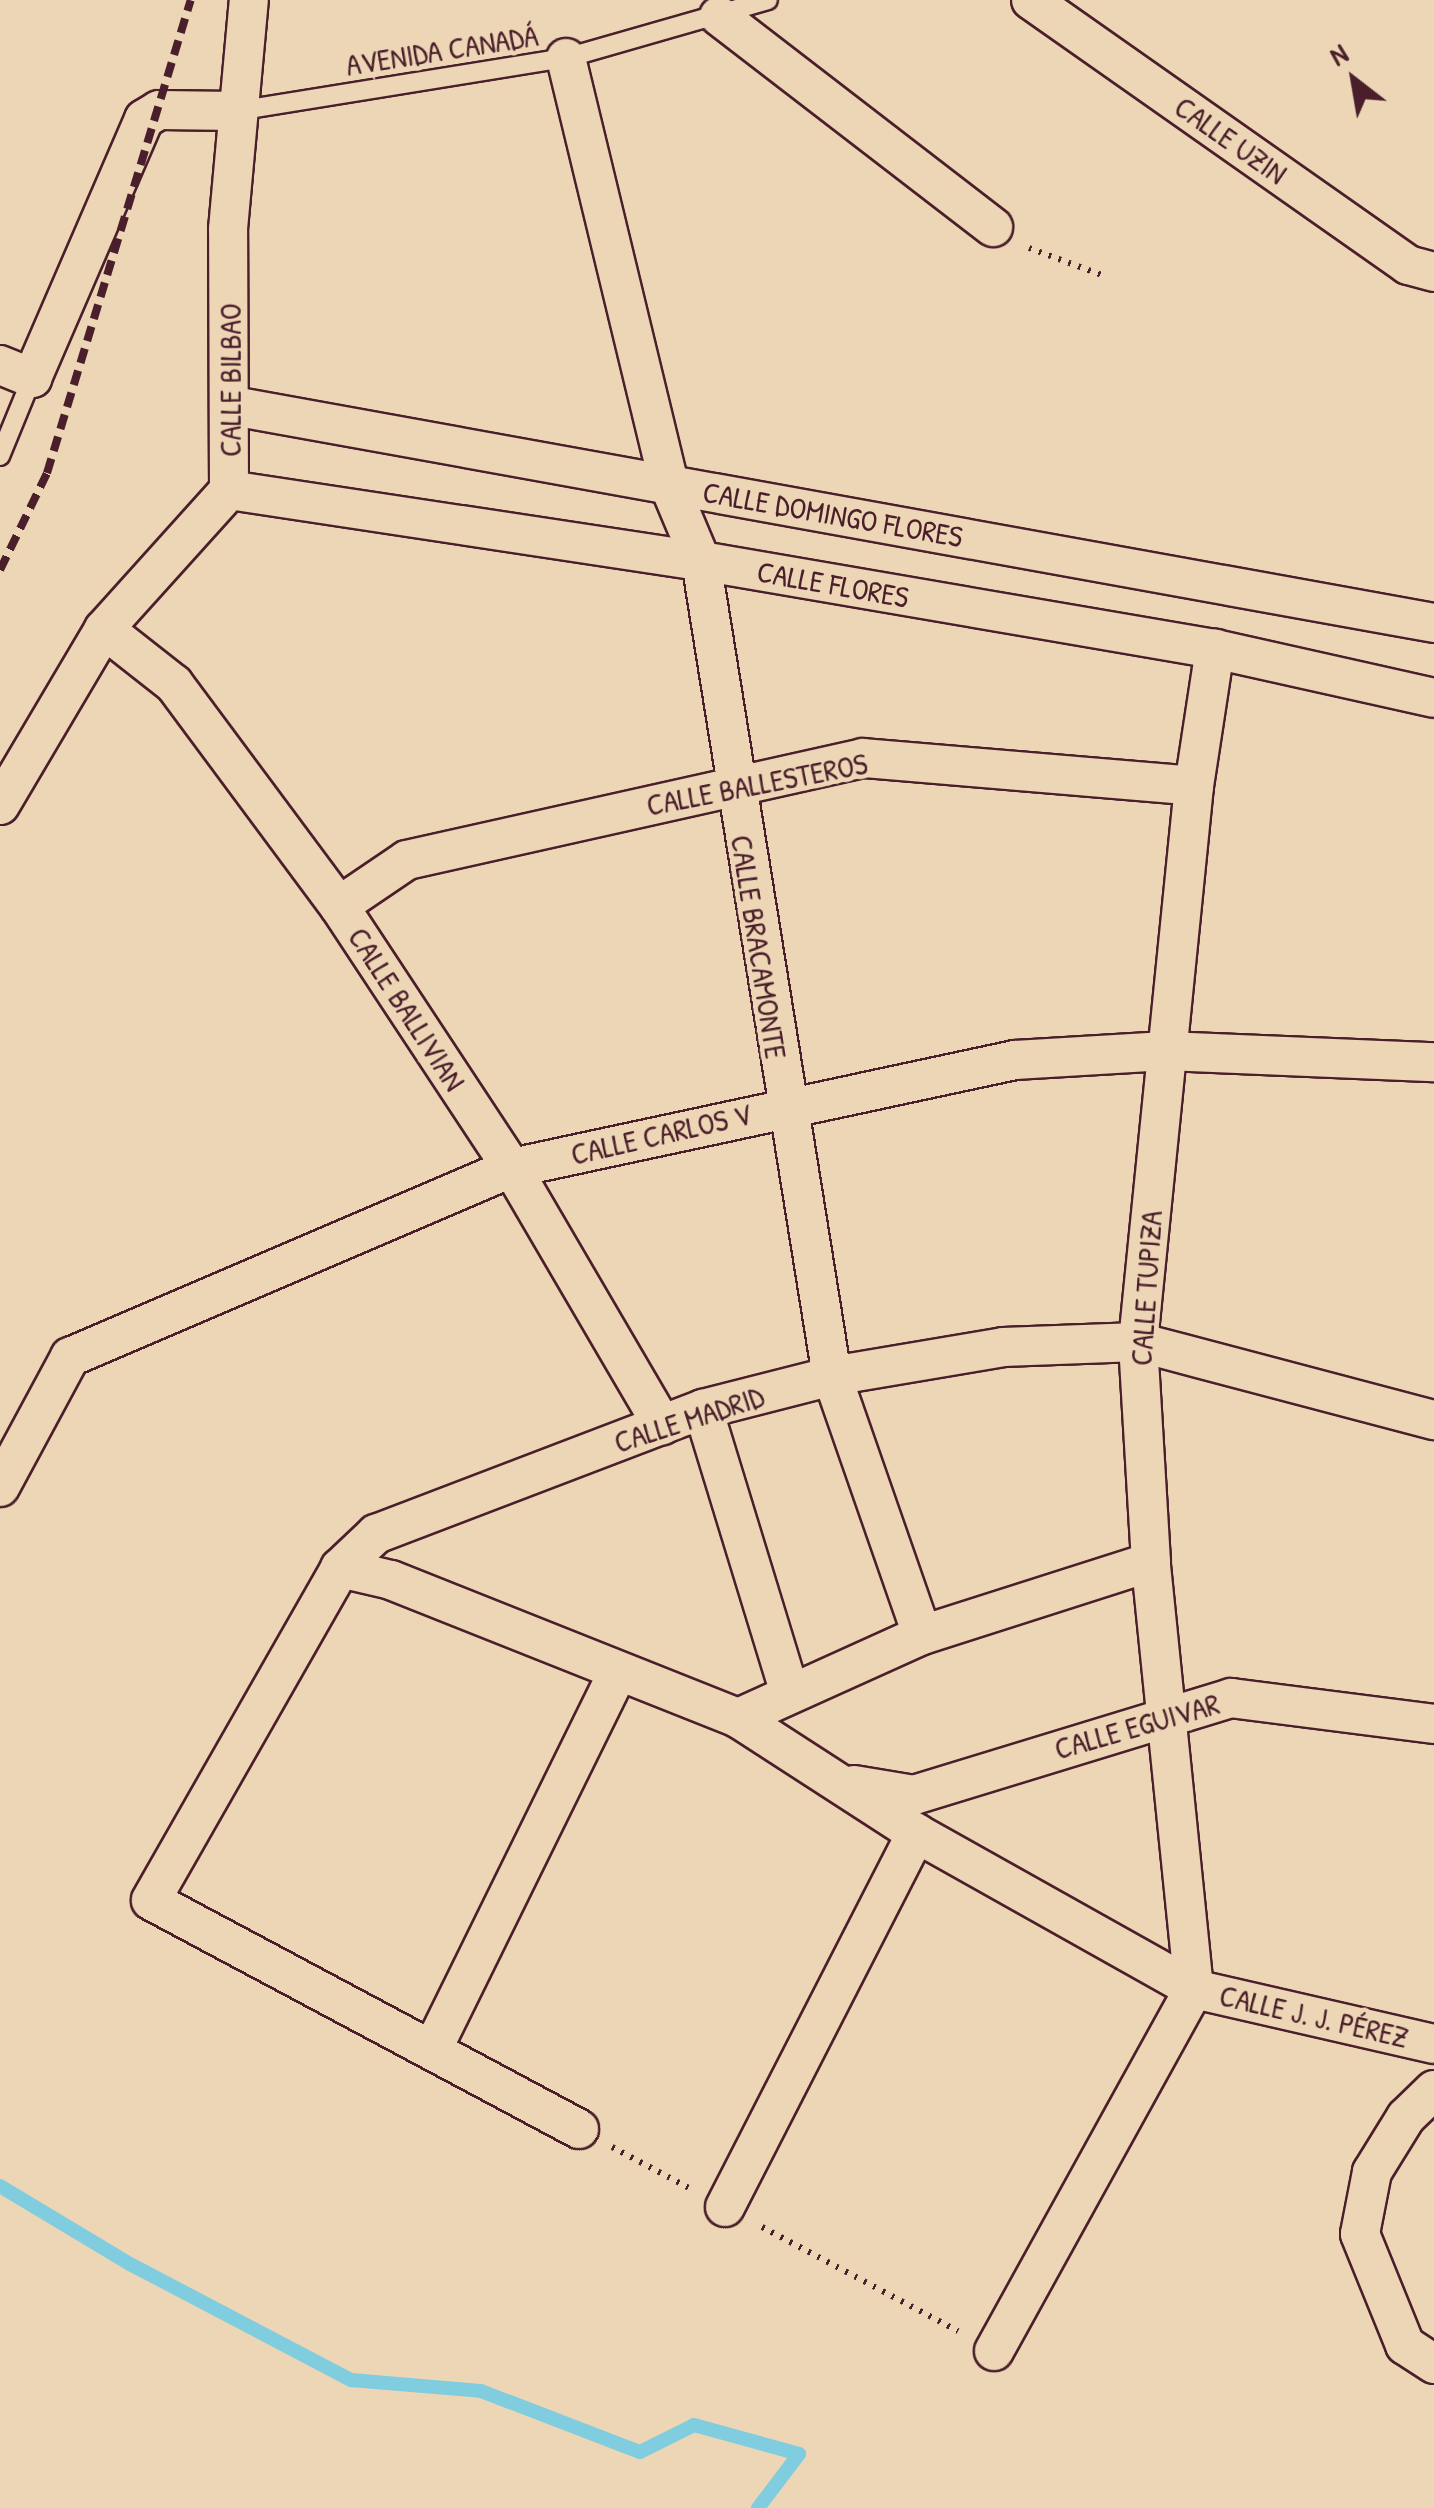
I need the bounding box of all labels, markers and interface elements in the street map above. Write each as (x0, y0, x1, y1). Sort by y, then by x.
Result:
street label: AVENIDA CANADÁ (343, 17, 541, 83)
north arrow (1304, 30, 1404, 130)
text: N (1322, 34, 1355, 74)
street label: CALLE UZIN (1168, 88, 1294, 192)
street label: CALLE BILBAO (212, 303, 248, 457)
street label: CALLE DOMINGO FLORES (700, 473, 966, 555)
street label: CALLE FLORES (754, 553, 912, 615)
street label: CALLE BALLESTEROS (644, 745, 870, 823)
street label: CALLE BRACAMONTE (724, 833, 794, 1061)
street label: CALLE BALLIVIAN (341, 921, 473, 1097)
street label: CALLE CARLOS V (567, 1096, 755, 1172)
street label: CALLE TUPIZA (1123, 1209, 1169, 1367)
street label: CALLE MADRID (610, 1378, 768, 1460)
street label: CALLE EGUIVAR (1050, 1685, 1224, 1767)
street label: CALLE J. J. PÉREZ (1216, 1977, 1412, 2055)

